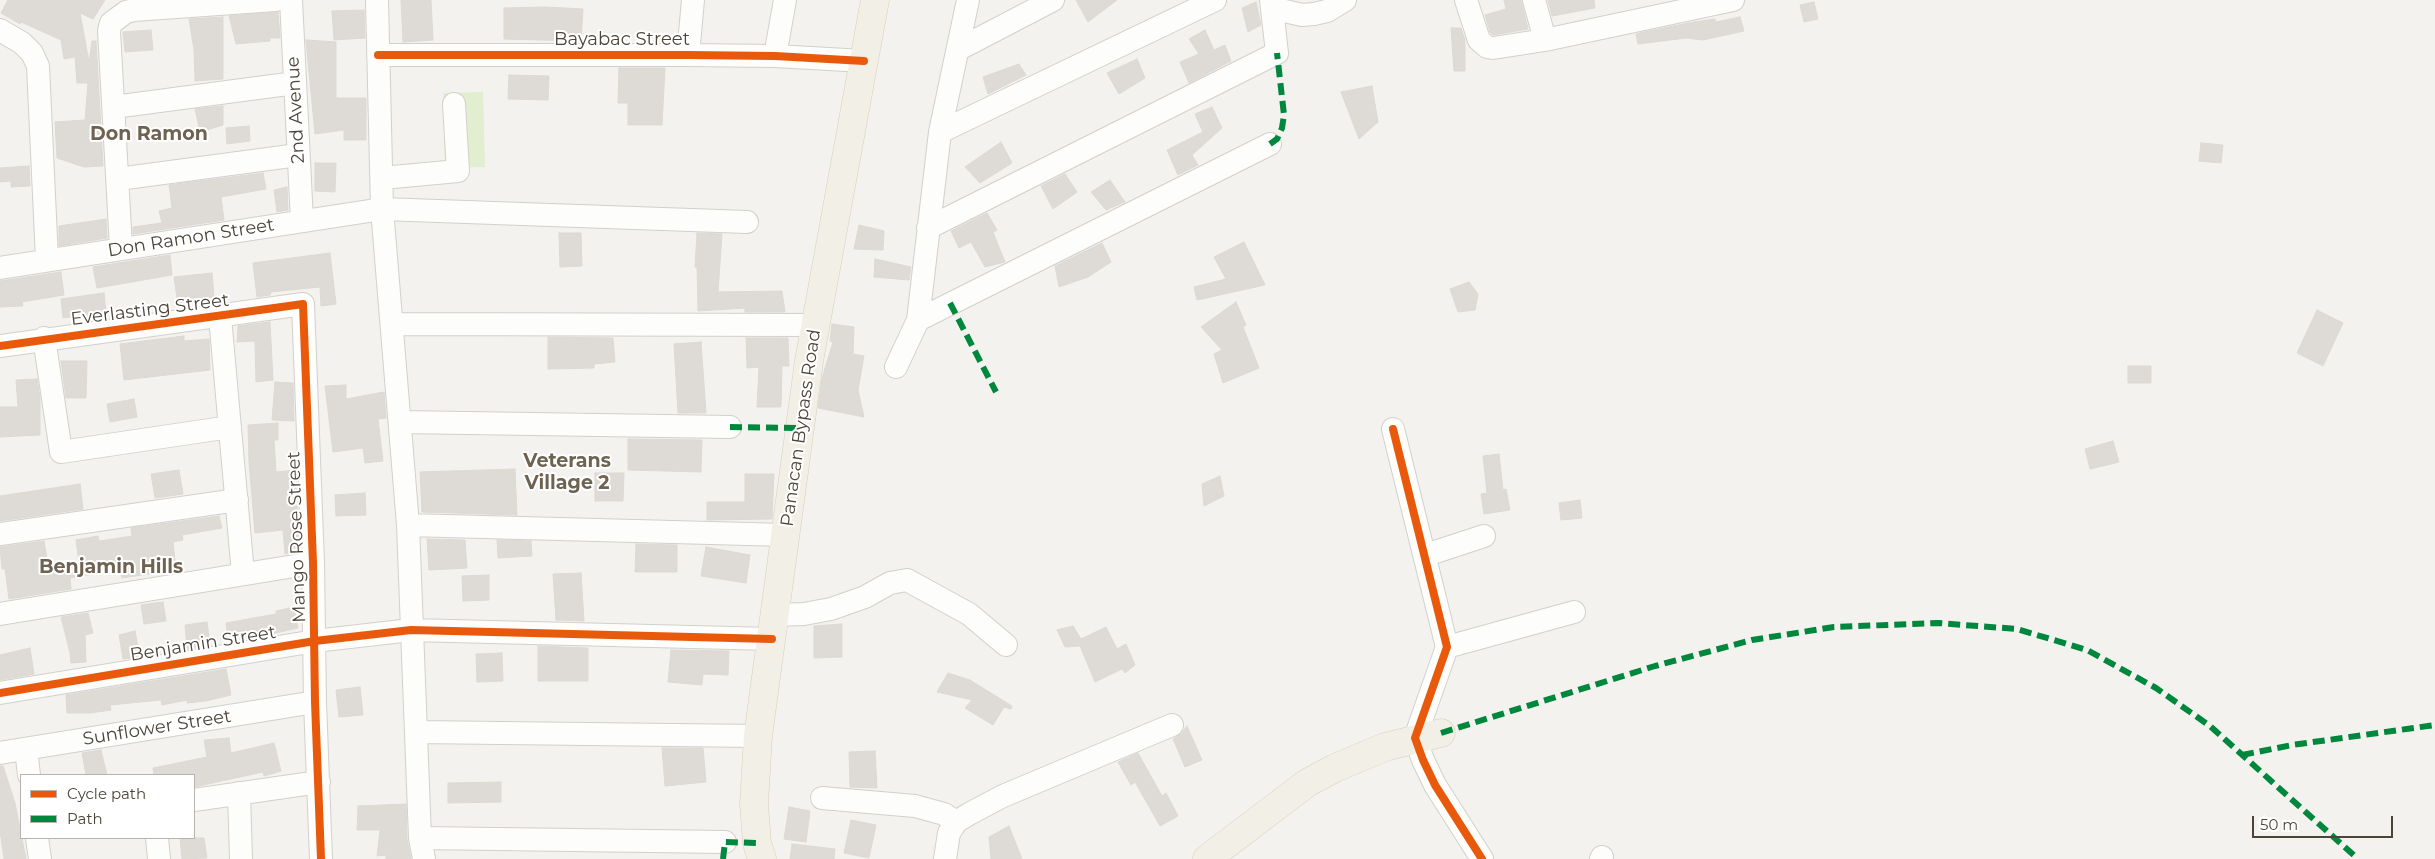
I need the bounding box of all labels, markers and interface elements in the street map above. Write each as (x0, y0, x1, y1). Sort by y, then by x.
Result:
street label: Bayabac Street (554, 29, 690, 51)
street label: 2nd Avenue (282, 56, 310, 164)
district label: Don Ramon (90, 123, 208, 145)
street label: Don Ramon Street (106, 214, 276, 262)
street label: Everlasting Street (70, 290, 230, 330)
street label: Panacan Bypass Road (776, 328, 826, 528)
district label: Veterans Village 2 (523, 450, 611, 494)
street label: Mango Rose Street (283, 451, 311, 623)
district label: Benjamin Hills (39, 556, 183, 578)
street label: Benjamin Street (129, 622, 277, 666)
street label: Sunflower Street (81, 706, 233, 750)
legend (20, 774, 195, 839)
text: Cycle path (67, 784, 146, 803)
scale bar (2255, 806, 2396, 838)
text: Path (67, 809, 103, 828)
text: 50 m (2260, 815, 2298, 834)

